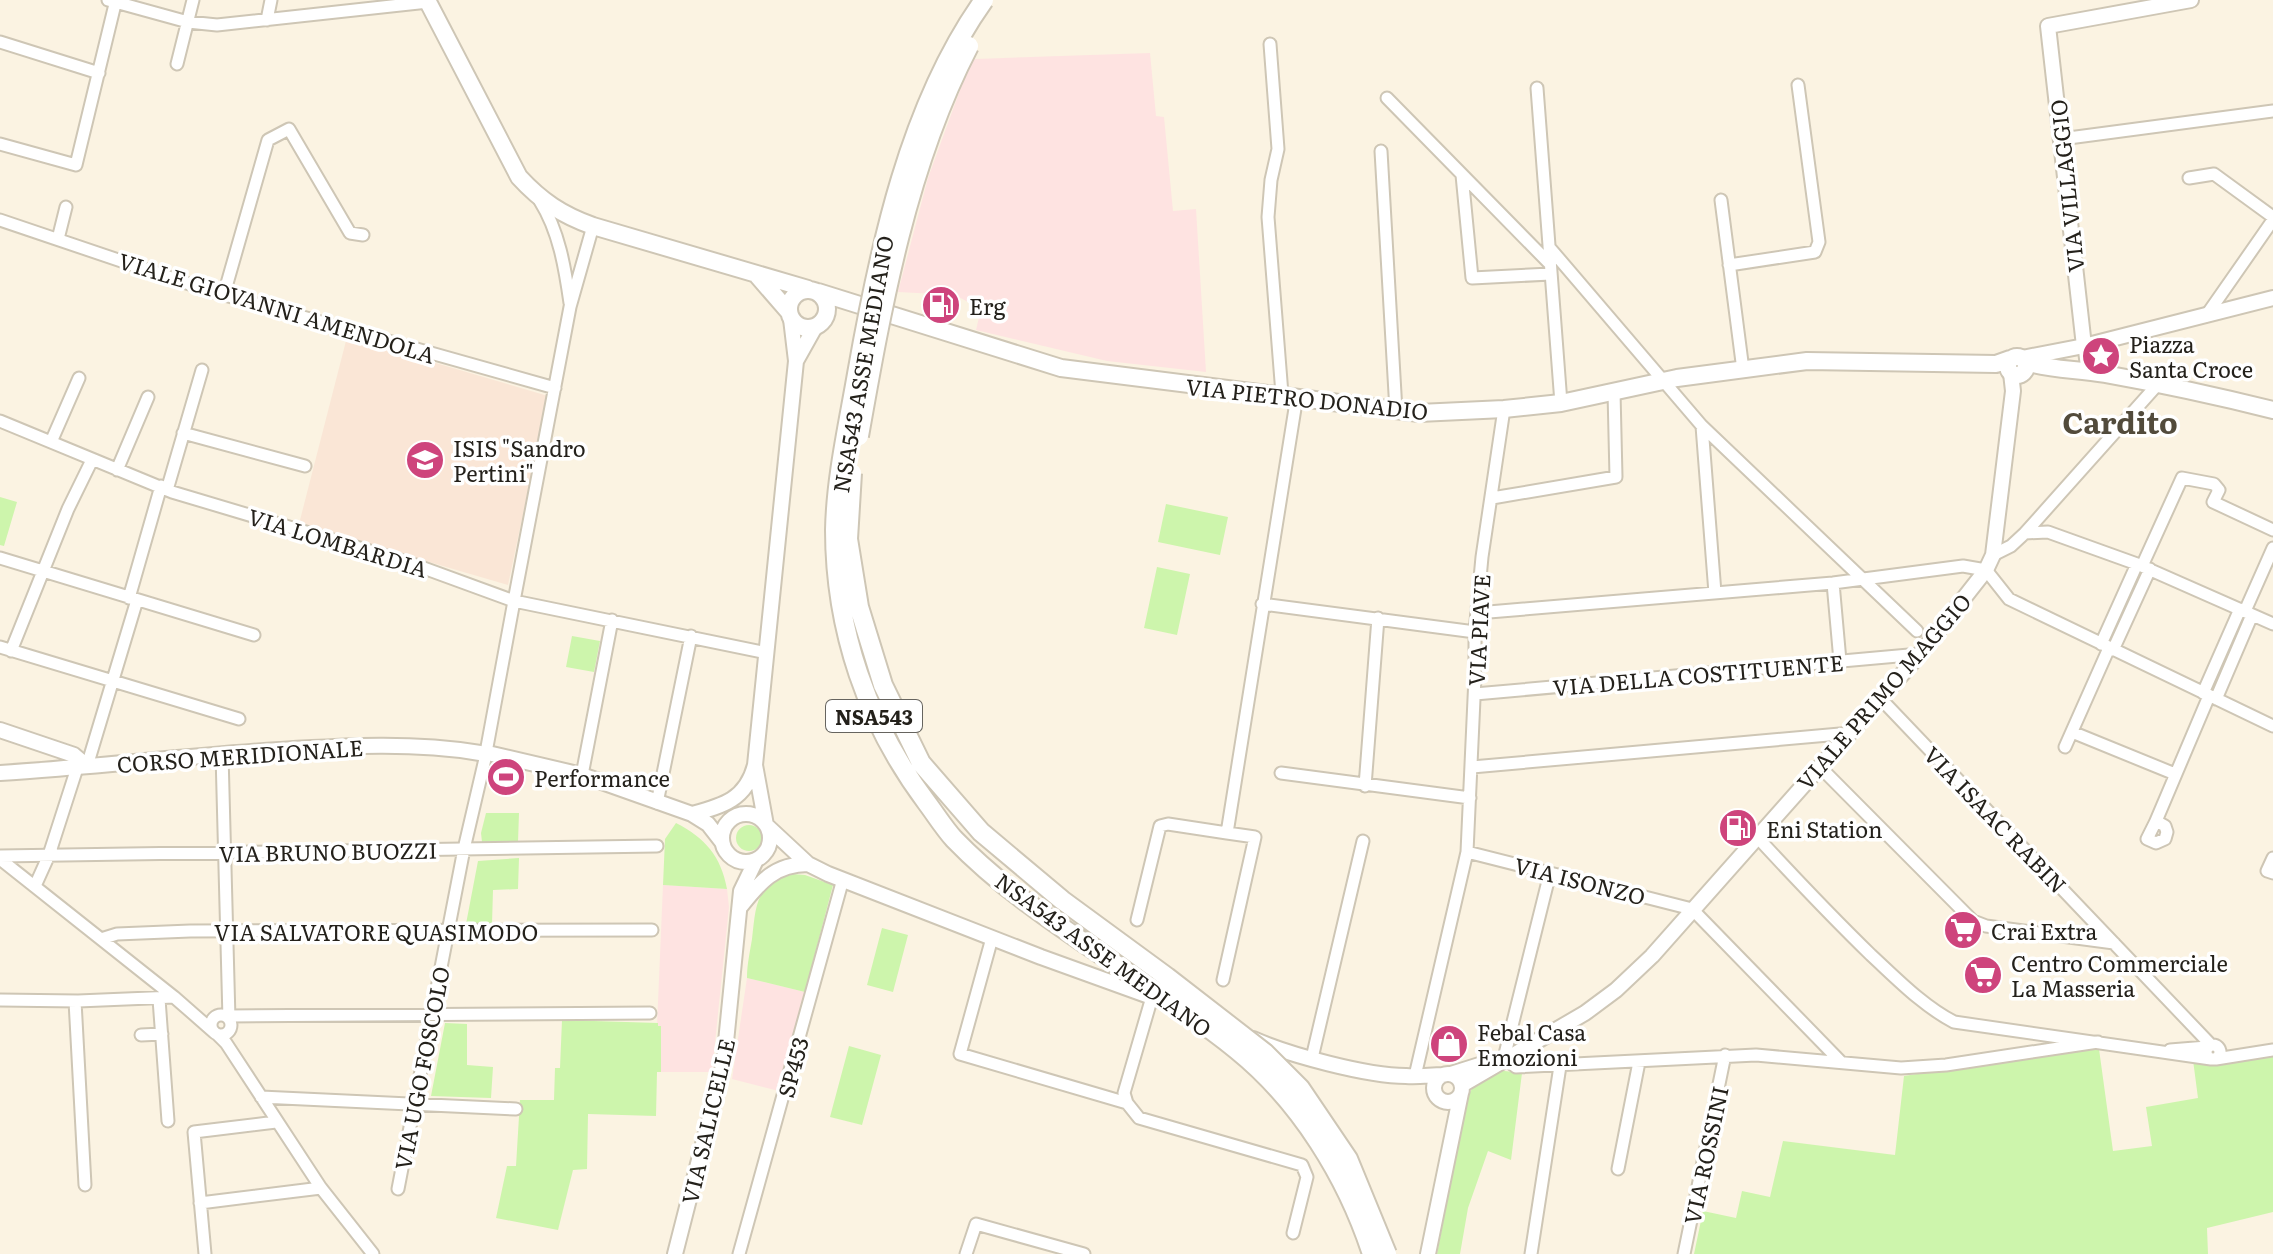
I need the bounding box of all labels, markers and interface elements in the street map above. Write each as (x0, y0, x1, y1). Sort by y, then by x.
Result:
street label: VIA VILLAGGIO (2041, 98, 2091, 274)
street label: NSA543 ASSE MEDIANO (823, 233, 901, 495)
street label: VIALE GIOVANNI AMENDOLA (115, 243, 439, 371)
fuel station icon: Erg (920, 284, 962, 326)
place label: Erg (969, 289, 1006, 322)
place label: Piazza Santa Croce (2129, 327, 2253, 385)
place icon: Piazza Santa Croce (2080, 335, 2122, 377)
street label: VIA PIETRO DONADIO (1184, 369, 1430, 427)
district label: Cardito (2062, 399, 2178, 443)
place label: ISIS "Sandro Pertini" (453, 431, 586, 489)
school or university icon: ISIS "Sandro Pertini" (404, 439, 446, 481)
street label: VIA LOMBARDIA (244, 499, 432, 585)
street label: VIA PIAVE (1459, 573, 1497, 687)
street label: VIALE PRIMO MAGGIO (1788, 585, 1978, 797)
street label: VIA DELLA COSTITUENTE (1551, 645, 1845, 703)
road number: NSA543 (826, 700, 922, 732)
street label: CORSO MERIDIONALE (116, 730, 364, 780)
street label: VIA ISAAC RABIN (1917, 738, 2075, 900)
sports icon: Performance (485, 756, 527, 798)
place label: Performance (534, 761, 670, 794)
fuel station icon: Eni Station (1717, 807, 1759, 849)
place label: Eni Station (1766, 812, 1883, 845)
street label: VIA BRUNO BUOZZI (218, 833, 438, 869)
street label: VIA ISONZO (1511, 848, 1649, 912)
street label: NSA543 ASSE MEDIANO (989, 864, 1219, 1044)
supermarket icon: Crai Extra (1942, 909, 1984, 951)
place label: Crai Extra (1991, 914, 2097, 947)
street label: VIA SALVATORE QUASIMODO (214, 915, 538, 948)
place label: Centro Commerciale La Masseria (2011, 946, 2228, 1004)
supermarket icon: Centro Commerciale La Masseria (1962, 954, 2004, 996)
street label: VIA UGO FOSCOLO (385, 963, 457, 1173)
place label: Febal Casa Emozioni (1477, 1015, 1586, 1073)
shop icon: Febal Casa Emozioni (1428, 1023, 1470, 1065)
street label: SP453 (768, 1033, 816, 1101)
street label: VIA SALICELLE (672, 1035, 742, 1207)
street label: VIA ROSSINI (1674, 1083, 1736, 1227)

